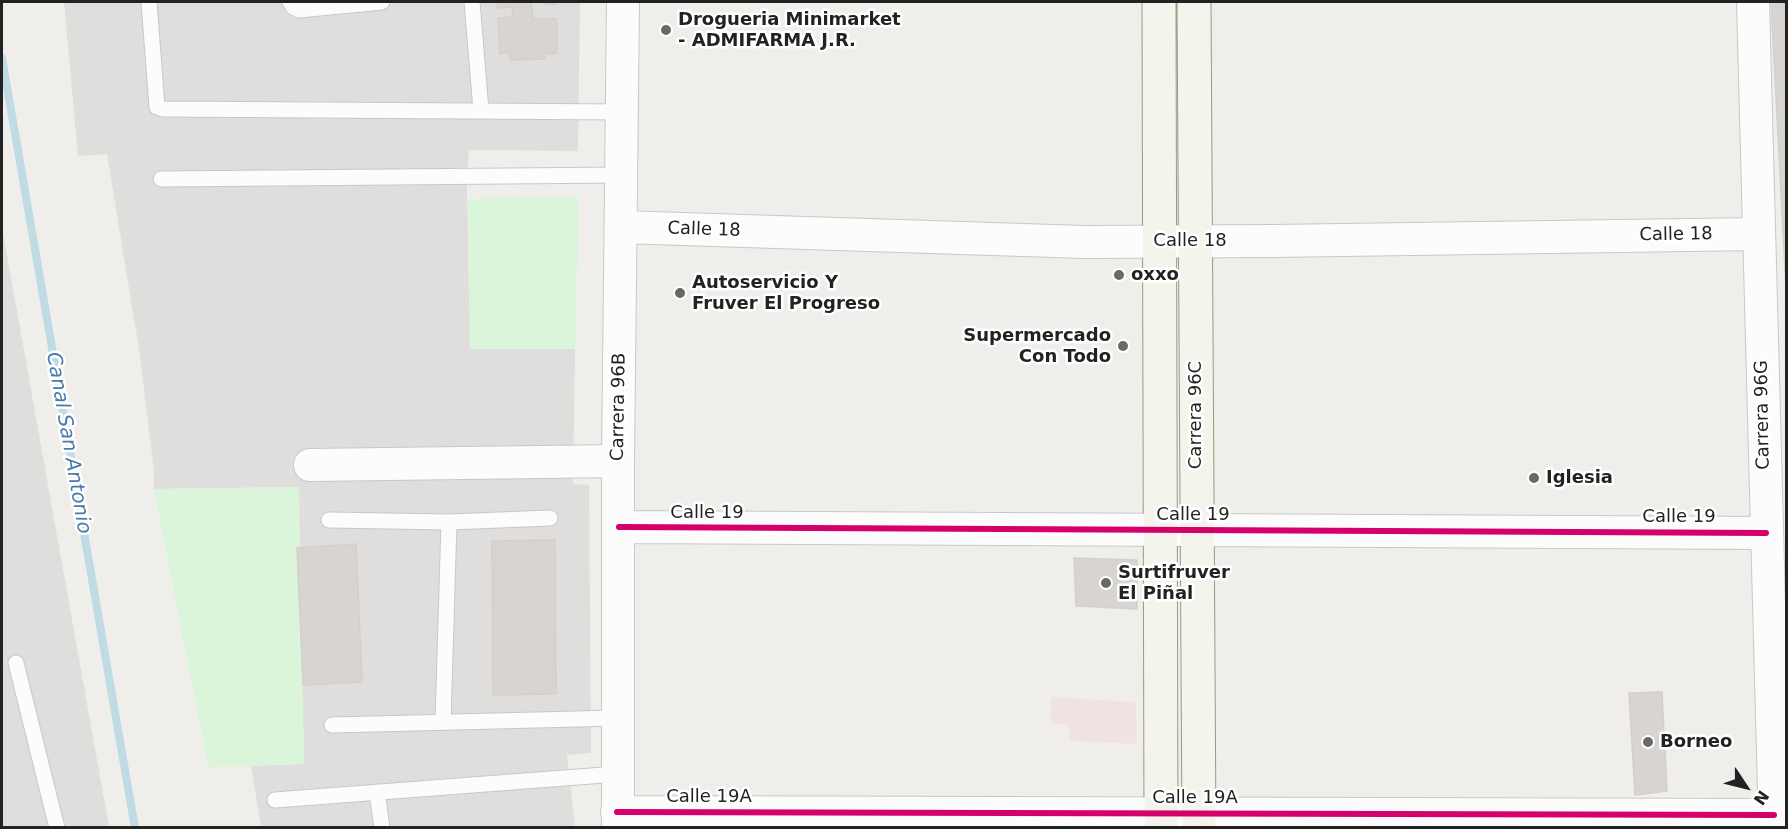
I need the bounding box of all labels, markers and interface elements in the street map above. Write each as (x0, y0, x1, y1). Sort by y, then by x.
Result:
place label: Drogueria Minimarket - ADMIFARMA J.R. (678, 9, 901, 52)
marker: Drogueria Minimarket - ADMIFARMA J.R. (659, 23, 673, 37)
street label: Calle 18 (667, 218, 741, 242)
street label: Calle 18 (1639, 224, 1713, 246)
street label: Calle 18 (1153, 230, 1227, 252)
place label: oxxo (1131, 264, 1179, 286)
marker: oxxo (1112, 268, 1126, 282)
place label: Autoservicio Y Fruver El Progreso (692, 272, 880, 314)
marker: Autoservicio Y Fruver El Progreso (673, 286, 687, 300)
place label: Supermercado Con Todo (963, 325, 1111, 368)
marker: Supermercado Con Todo (1116, 339, 1130, 353)
water label: Canal San Antonio (40, 350, 96, 536)
street label: Carrera 96B (607, 353, 631, 461)
street label: Carrera 96G (1751, 360, 1775, 470)
street label: Carrera 96C (1185, 361, 1207, 469)
place label: Iglesia (1546, 467, 1613, 489)
marker: Iglesia (1527, 471, 1541, 485)
street label: Calle 19 (670, 502, 744, 524)
street label: Calle 19 (1156, 504, 1230, 526)
street label: Calle 19 (1642, 506, 1716, 528)
place label: Surtifruver El Piñal (1118, 562, 1230, 604)
marker: Surtifruver El Piñal (1099, 576, 1113, 590)
place label: Borneo (1660, 731, 1732, 753)
marker: Borneo (1641, 735, 1655, 749)
north arrow (1716, 757, 1776, 817)
street label: Calle 19A (666, 786, 752, 808)
street label: Calle 19A (1152, 787, 1238, 809)
text: N (1750, 787, 1773, 809)

